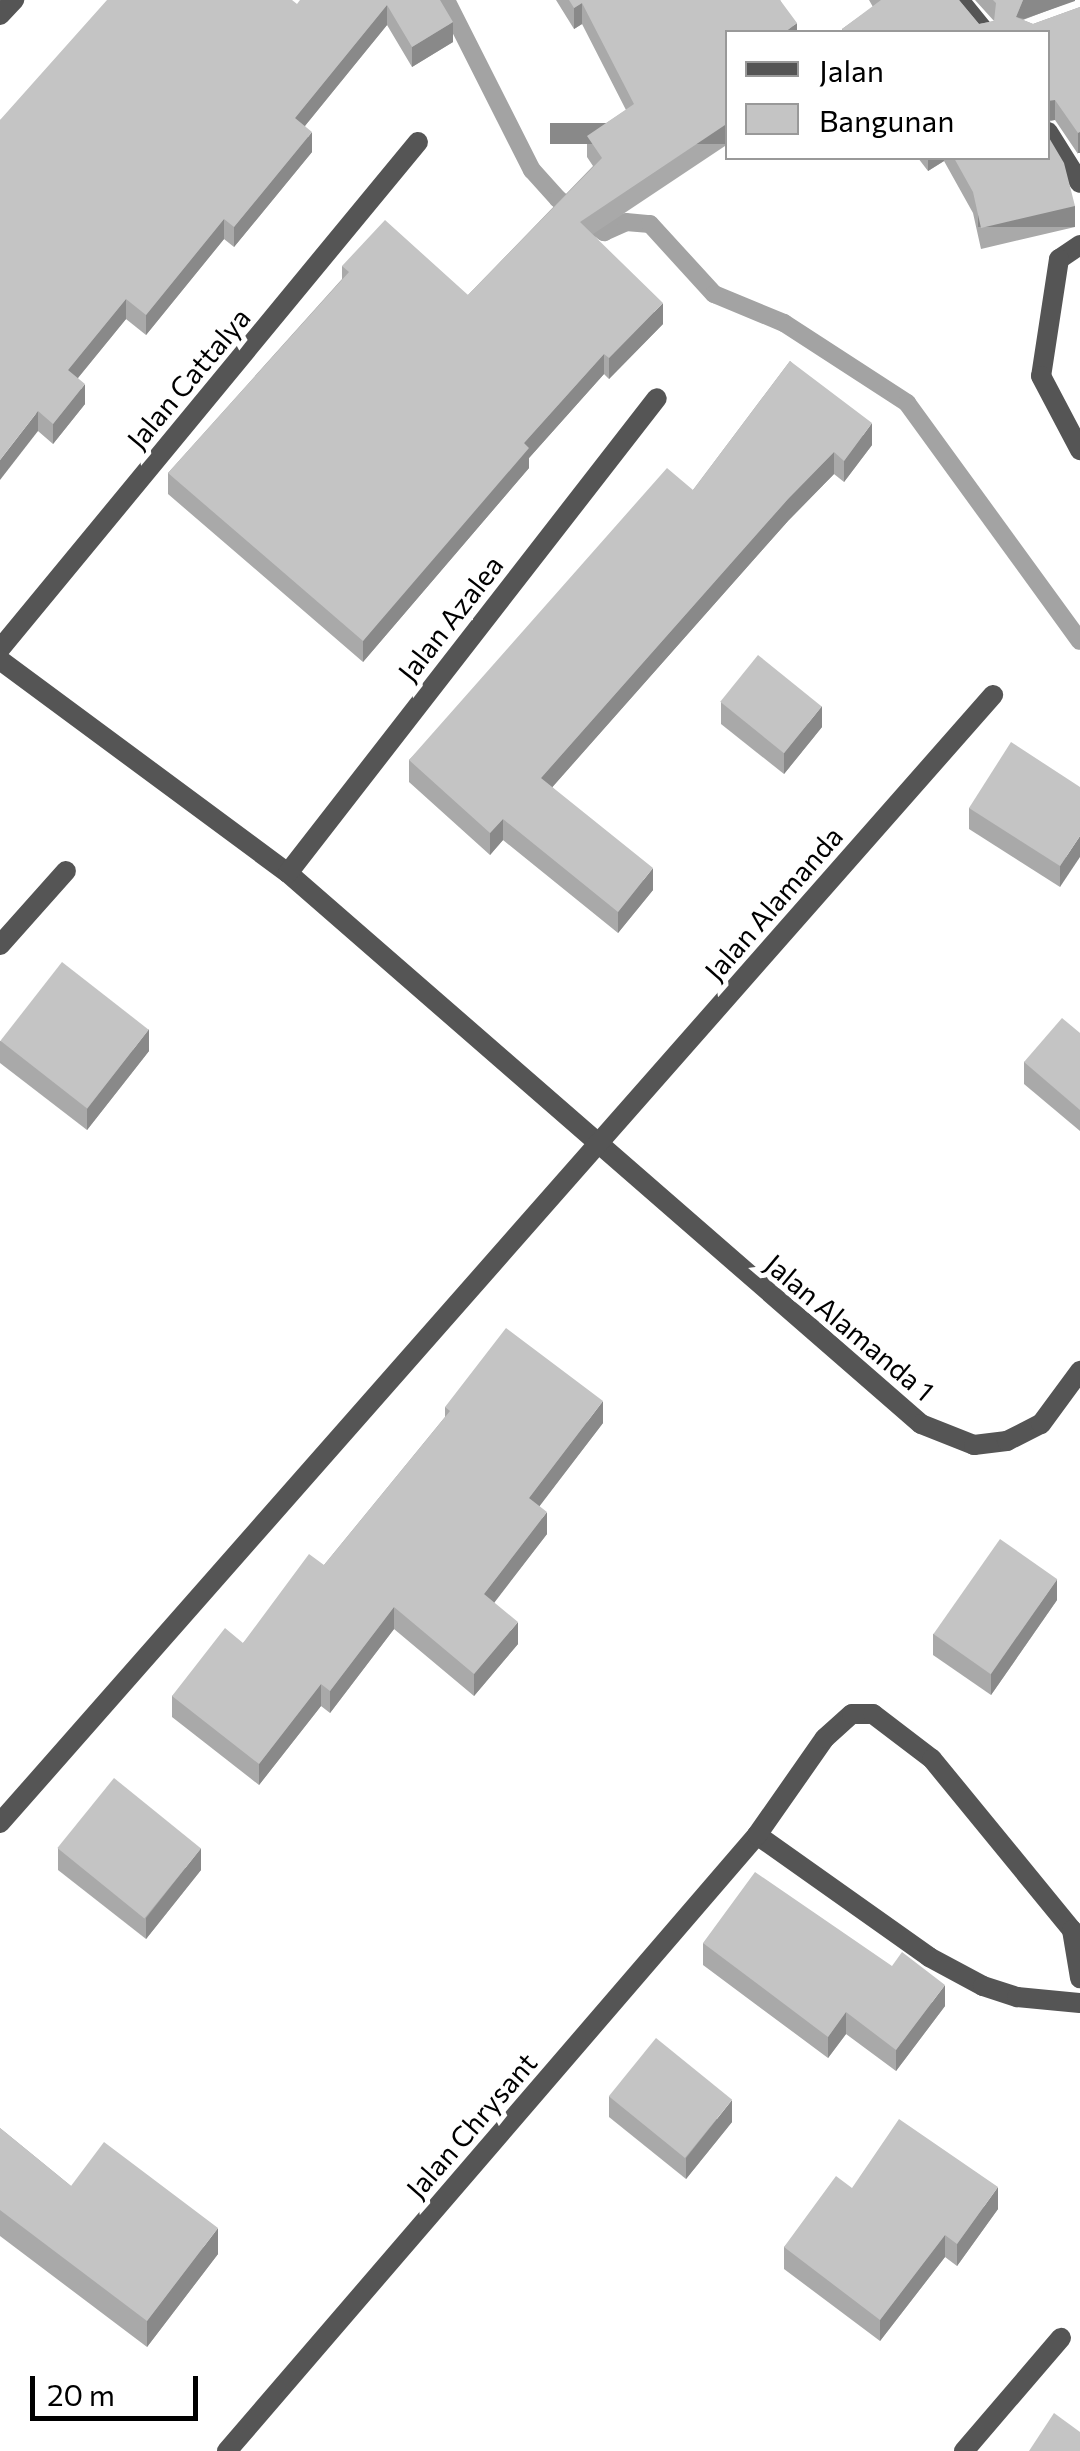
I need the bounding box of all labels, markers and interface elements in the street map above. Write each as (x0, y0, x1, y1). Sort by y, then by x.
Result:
legend (725, 30, 1050, 160)
text: Jalan (819, 51, 884, 88)
text: Bangunan (819, 101, 954, 138)
street label: Jalan Cattalya (119, 301, 257, 455)
street label: Jalan Azalea (390, 548, 510, 688)
street label: Jalan Alamanda (697, 819, 849, 987)
street label: Jalan Alamanda 1 (759, 1247, 941, 1407)
street label: Jalan Chrysant (399, 2045, 543, 2205)
scale bar (35, 2356, 202, 2418)
text: 20 m (47, 2375, 115, 2412)

